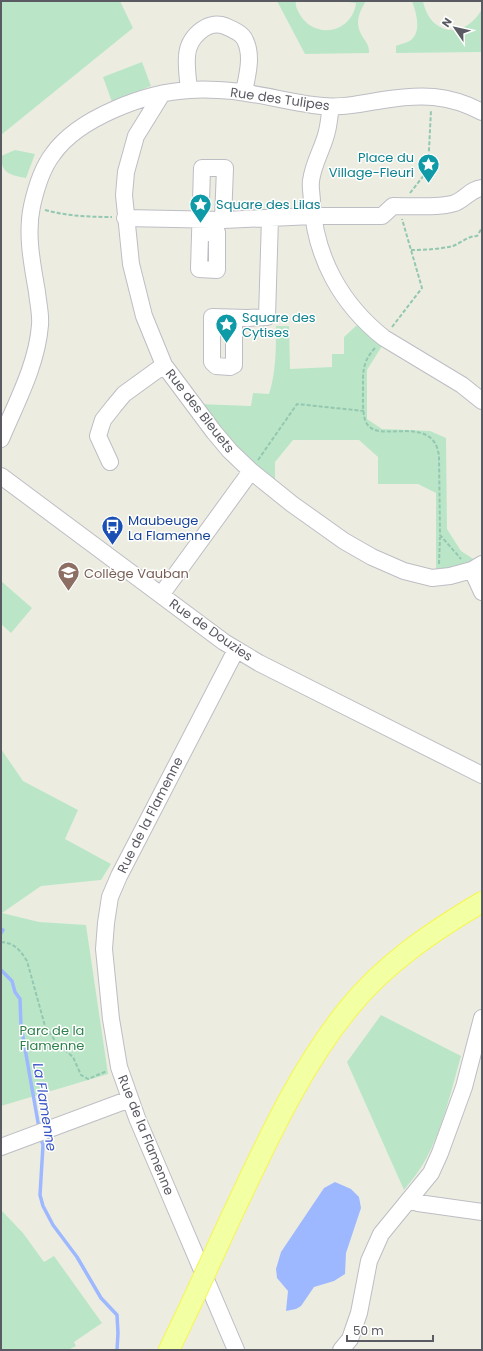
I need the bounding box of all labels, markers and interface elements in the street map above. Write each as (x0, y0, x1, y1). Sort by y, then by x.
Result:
north arrow (435, 8, 475, 48)
text: N (438, 15, 456, 30)
street label: Rue des Tulipes (229, 83, 331, 115)
place label: Place du Village-Fleuri (329, 148, 414, 182)
place icon: Place du Village-Fleuri (416, 151, 442, 184)
place icon: Square des Lilas (187, 191, 213, 224)
place label: Square des Lilas (216, 195, 321, 214)
place label: Square des Cytises (242, 308, 316, 342)
place icon: Square des Cytises (214, 311, 240, 344)
street label: Rue des Bleuets (161, 365, 239, 457)
place label: Maubeuge La Flamenne (128, 511, 211, 545)
bus stop icon: Maubeuge La Flamenne (99, 514, 125, 547)
school or university icon: Collège Vauban (55, 560, 81, 593)
place label: Collège Vauban (84, 564, 189, 583)
street label: Rue de Douzies (165, 594, 257, 666)
street label: Rue de la Flamenne (112, 754, 188, 876)
park label: Parc de la Flamenne (20, 1021, 84, 1055)
water label: La Flamenne (28, 1061, 62, 1153)
street label: Rue de la Flamenne (113, 1072, 179, 1198)
scale bar (347, 1317, 433, 1343)
text: 50 m (353, 1322, 384, 1339)

